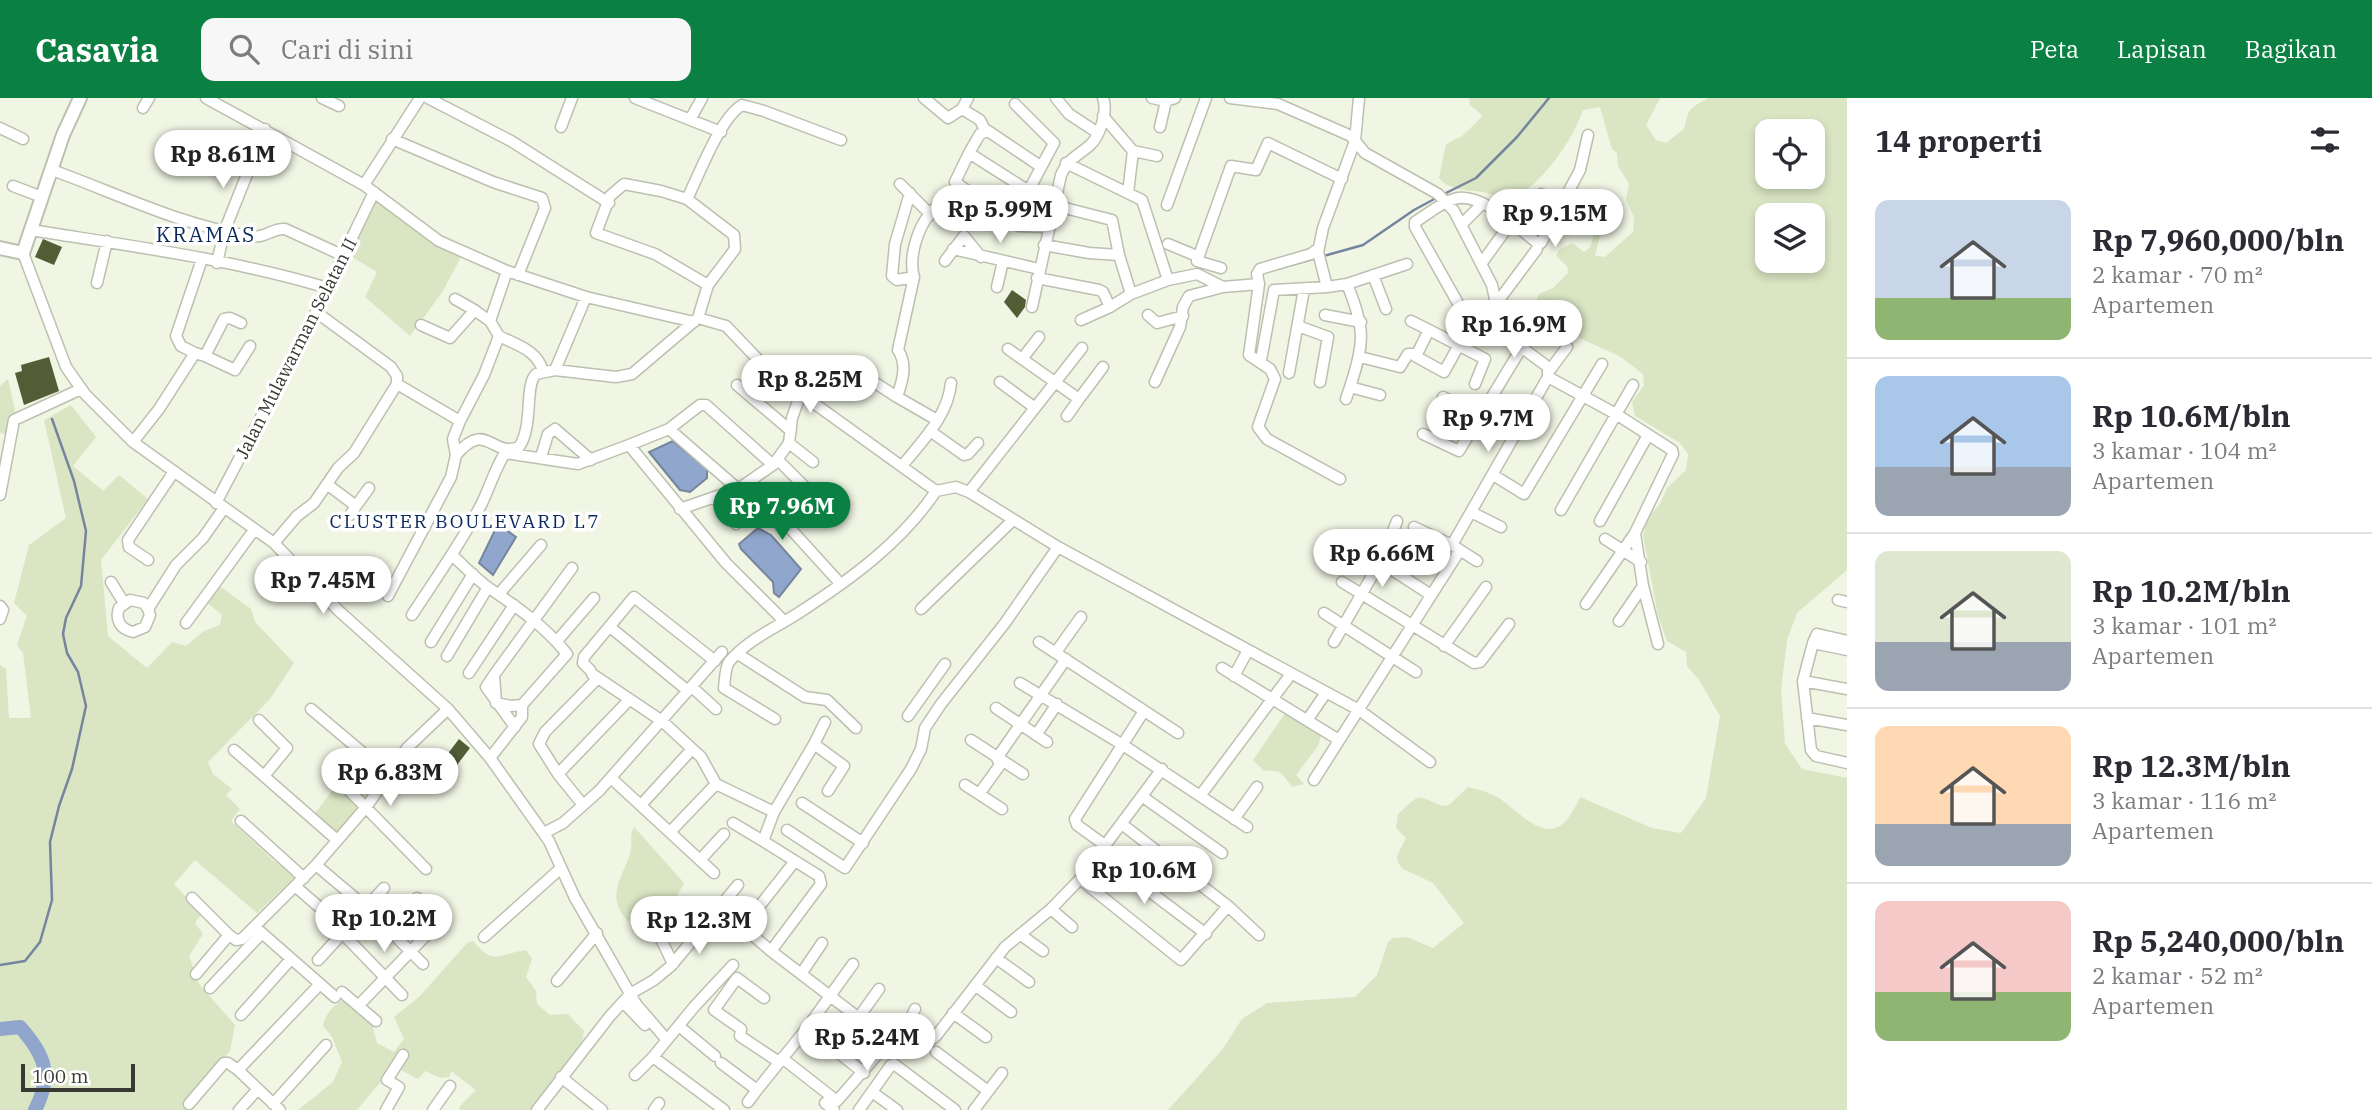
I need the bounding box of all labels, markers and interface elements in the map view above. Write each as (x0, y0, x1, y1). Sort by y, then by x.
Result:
search box (201, 18, 691, 81)
text: Casavia (35, 28, 159, 71)
icon: search (225, 30, 263, 68)
text: Cari di sini (281, 32, 413, 66)
text: Peta (2030, 33, 2079, 65)
text: Lapisan (2117, 33, 2207, 65)
text: Bagikan (2245, 33, 2337, 65)
map controls (1755, 119, 1825, 273)
button: locate (1755, 119, 1825, 189)
text: 14 properti (1875, 121, 2042, 160)
icon: filters (2306, 121, 2344, 159)
pin: Rp 8.61M (151, 130, 295, 190)
text: Rp 8.61M (170, 138, 276, 168)
pin: Rp 5.99M (928, 186, 1072, 245)
pin: Rp 9.15M (1483, 190, 1627, 249)
text: Rp 5.99M (947, 193, 1053, 223)
text: Rp 9.15M (1502, 197, 1608, 227)
button: layers (1755, 203, 1825, 273)
district label: KRAMAS (156, 220, 256, 248)
text: Rp 7,960,000/bln (2092, 220, 2344, 259)
icon: home (1931, 228, 2015, 312)
street label: Jalan Mulawarman Selatan II (230, 234, 362, 462)
text: 2 kamar · 70 m² (2092, 259, 2263, 289)
text: Apartemen (2092, 289, 2214, 319)
pin: Rp 16.9M (1442, 300, 1586, 360)
text: Rp 16.9M (1461, 308, 1567, 338)
pin: Rp 8.25M (738, 356, 882, 415)
text: Rp 8.25M (757, 363, 863, 393)
pin: Rp 9.7M (1423, 394, 1553, 454)
text: Rp 10.6M/bln (2092, 396, 2291, 435)
text: Rp 9.7M (1442, 402, 1534, 432)
icon: home (1931, 404, 2015, 488)
text: 3 kamar · 104 m² (2092, 435, 2277, 465)
text: Apartemen (2092, 465, 2214, 495)
pin: Rp 7.96M (710, 482, 854, 542)
text: Rp 7.96M (729, 490, 835, 520)
district label: CLUSTER BOULEVARD L7 (329, 509, 601, 533)
pin: Rp 6.66M (1310, 530, 1454, 589)
text: Rp 6.66M (1329, 537, 1435, 567)
pin: Rp 7.45M (251, 556, 395, 616)
text: Rp 7.45M (270, 564, 376, 594)
text: Rp 10.2M/bln (2092, 571, 2291, 610)
icon: home (1931, 579, 2015, 663)
text: 3 kamar · 101 m² (2092, 610, 2277, 640)
text: Apartemen (2092, 640, 2214, 670)
text: Rp 12.3M/bln (2092, 746, 2291, 785)
pin: Rp 6.83M (318, 748, 462, 808)
icon: home (1931, 754, 2015, 838)
text: Rp 6.83M (337, 756, 443, 786)
text: 3 kamar · 116 m² (2092, 785, 2277, 815)
text: Apartemen (2092, 815, 2214, 845)
pin: Rp 10.6M (1072, 846, 1216, 906)
text: Rp 10.6M (1091, 854, 1197, 884)
pin: Rp 10.2M (312, 894, 456, 954)
pin: Rp 12.3M (627, 896, 771, 956)
text: Rp 10.2M (331, 902, 437, 932)
text: Rp 12.3M (646, 904, 752, 934)
text: Rp 5,240,000/bln (2092, 921, 2344, 960)
icon: home (1931, 929, 2015, 1013)
text: 2 kamar · 52 m² (2092, 960, 2263, 990)
text: Apartemen (2092, 990, 2214, 1020)
pin: Rp 5.24M (795, 1014, 939, 1073)
text: Rp 5.24M (814, 1021, 920, 1051)
scale bar (21, 1061, 135, 1093)
text: 100 m (32, 1064, 89, 1088)

